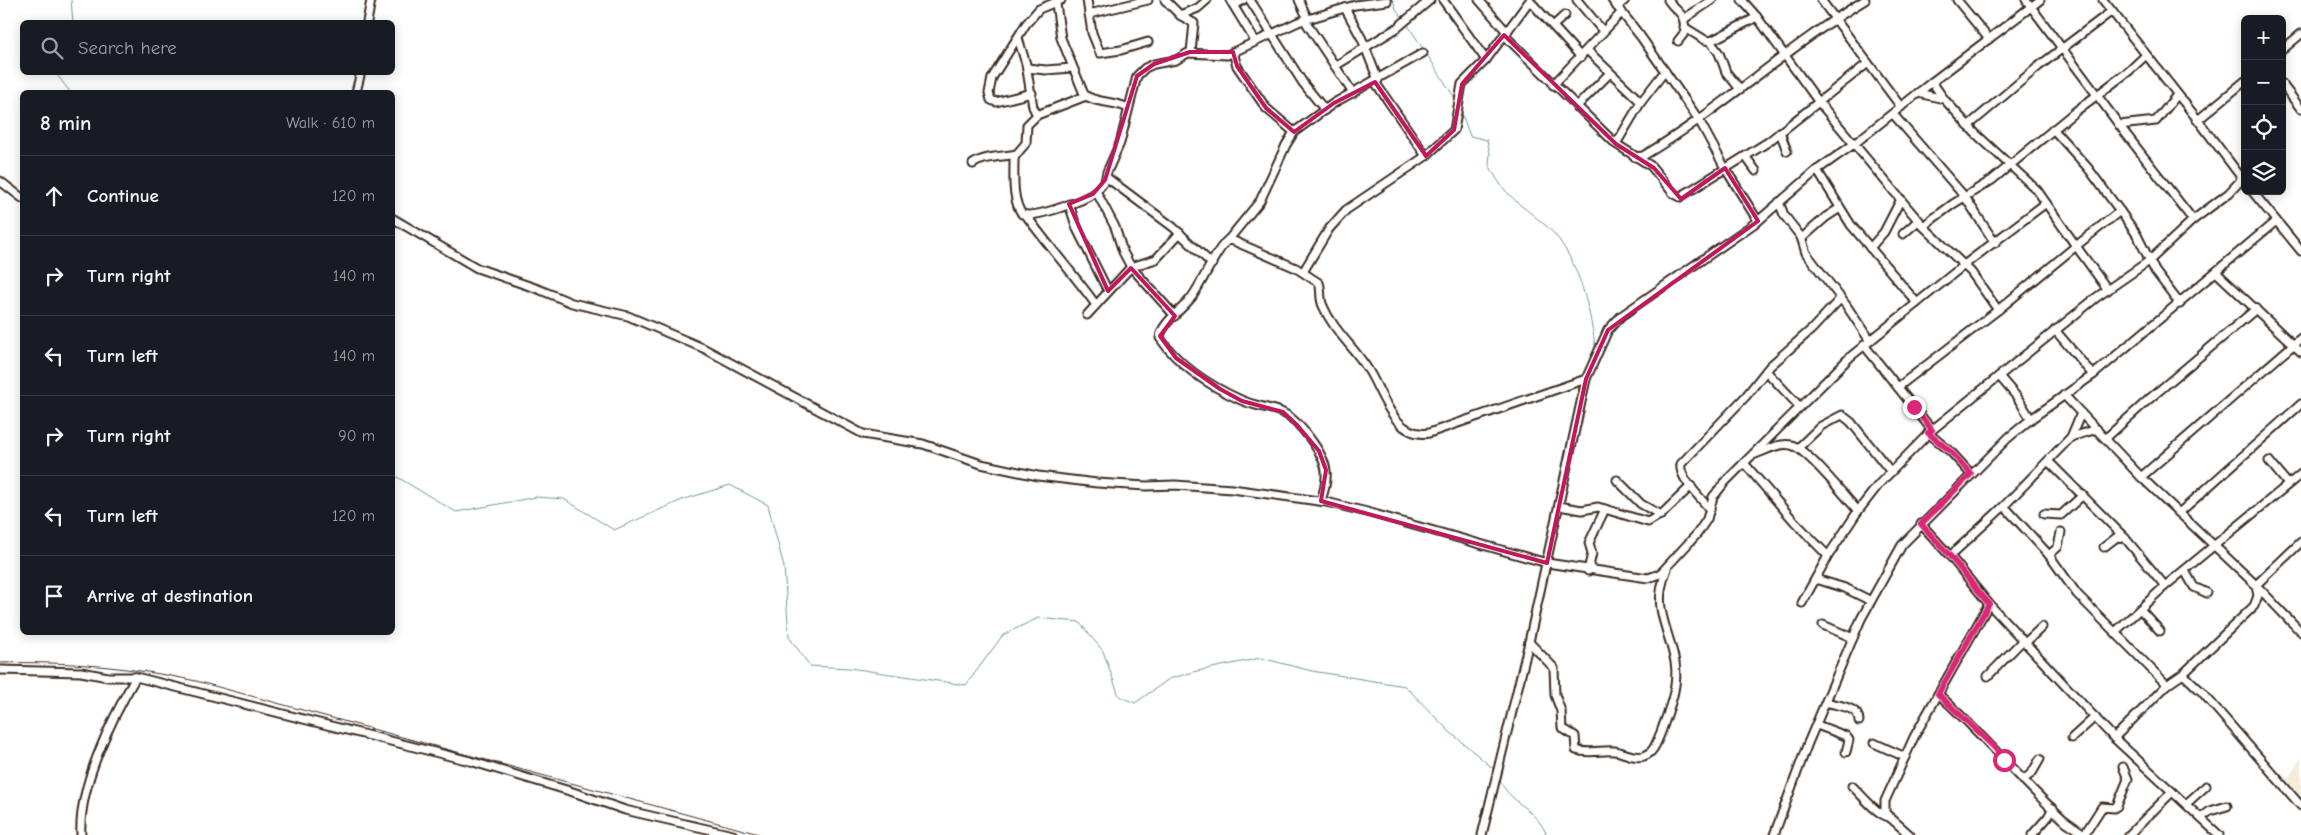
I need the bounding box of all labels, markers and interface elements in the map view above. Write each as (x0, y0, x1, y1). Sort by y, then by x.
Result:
map controls (2241, 15, 2286, 195)
button: + (2241, 15, 2286, 60)
search box (20, 20, 395, 75)
icon: search (38, 34, 66, 62)
text: Search here (78, 37, 177, 59)
button: − (2241, 60, 2286, 105)
button: locate (2241, 105, 2286, 150)
text: 8 min (40, 111, 91, 135)
text: Walk · 610 m (286, 114, 375, 132)
button: layers (2241, 150, 2286, 195)
icon: ahead (40, 182, 68, 210)
text: Continue (87, 185, 159, 207)
text: 120 m (332, 187, 375, 205)
icon: right (40, 262, 68, 290)
text: Turn right (87, 265, 171, 287)
text: 140 m (333, 267, 375, 285)
icon: left (40, 342, 68, 370)
text: Turn left (87, 345, 158, 367)
text: 140 m (333, 347, 375, 365)
route end (1903, 396, 1926, 419)
icon: right (40, 422, 68, 450)
text: Turn right (87, 425, 171, 447)
text: 90 m (338, 427, 375, 445)
icon: left (40, 502, 68, 530)
text: Turn left (87, 505, 158, 527)
text: 120 m (332, 507, 375, 525)
icon: arrive (40, 582, 68, 610)
text: Arrive at destination (87, 585, 253, 607)
route start (1993, 749, 2016, 772)

